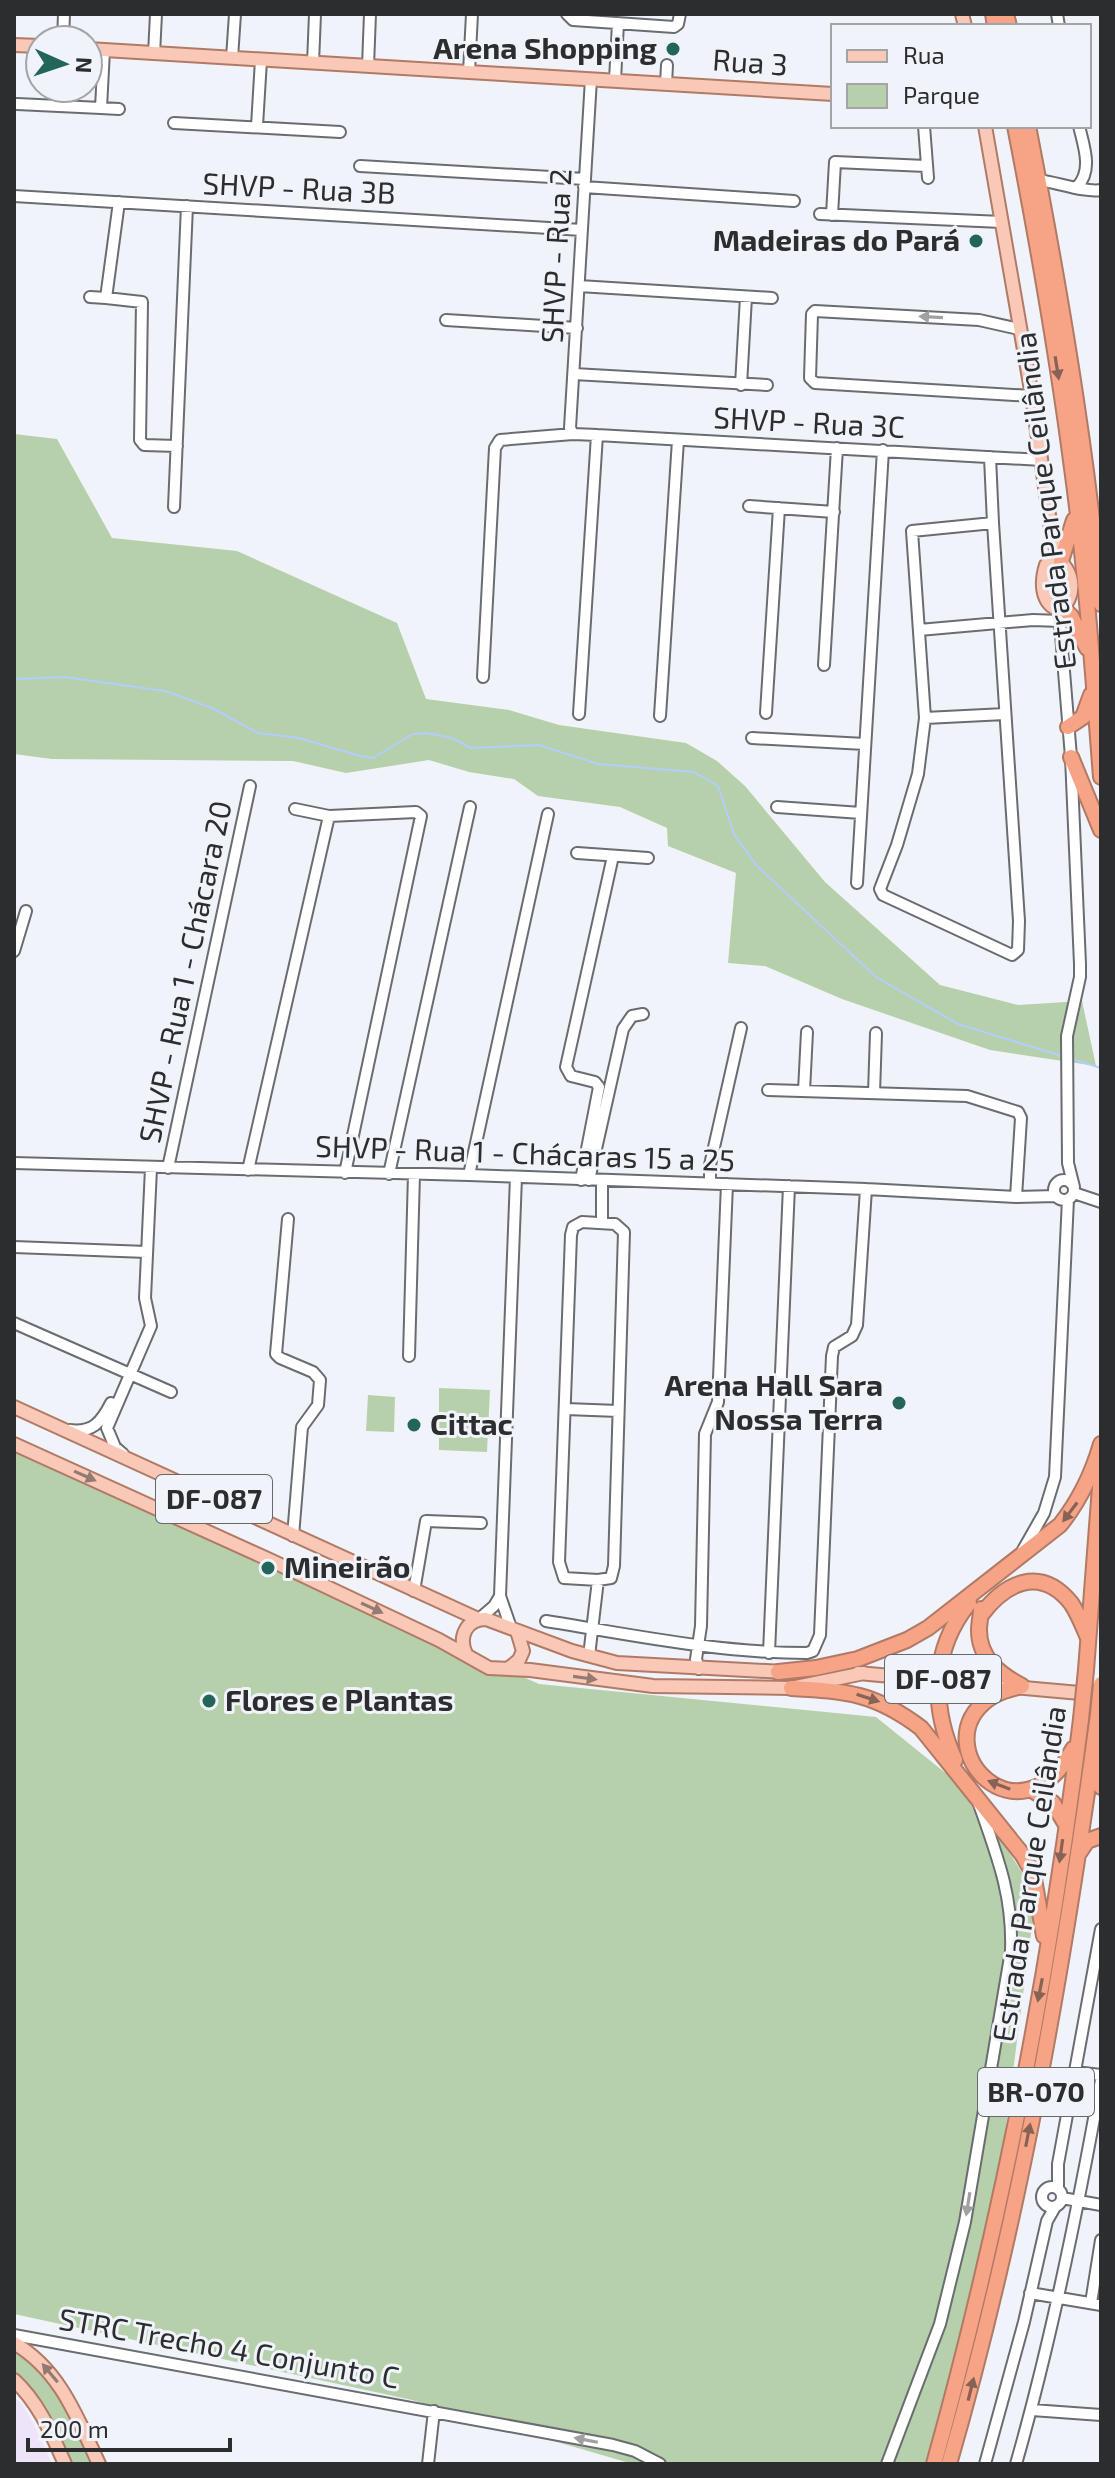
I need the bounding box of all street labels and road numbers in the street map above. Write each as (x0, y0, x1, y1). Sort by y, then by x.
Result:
street label: Rua 3 (711, 40, 789, 82)
street label: SHVP - Rua 3B (202, 164, 397, 210)
street label: SHVP - Rua 2 (532, 168, 578, 344)
street label: Estrada Parque Ceilândia (1005, 330, 1083, 672)
street label: SHVP - Rua 3C (712, 398, 906, 444)
street label: SHVP - Rua 1 - Chácara 20 (130, 797, 238, 1146)
street label: SHVP - Rua 1 - Chácaras 15 a 25 (315, 1127, 736, 1177)
road number: DF-087 (156, 1475, 272, 1523)
road number: DF-087 (885, 1655, 1001, 1703)
street label: Estrada Parque Ceilândia (984, 1703, 1072, 2044)
road number: BR-070 (978, 2068, 1094, 2116)
street label: STRC Trecho 4 Conjunto C (56, 2299, 402, 2395)

